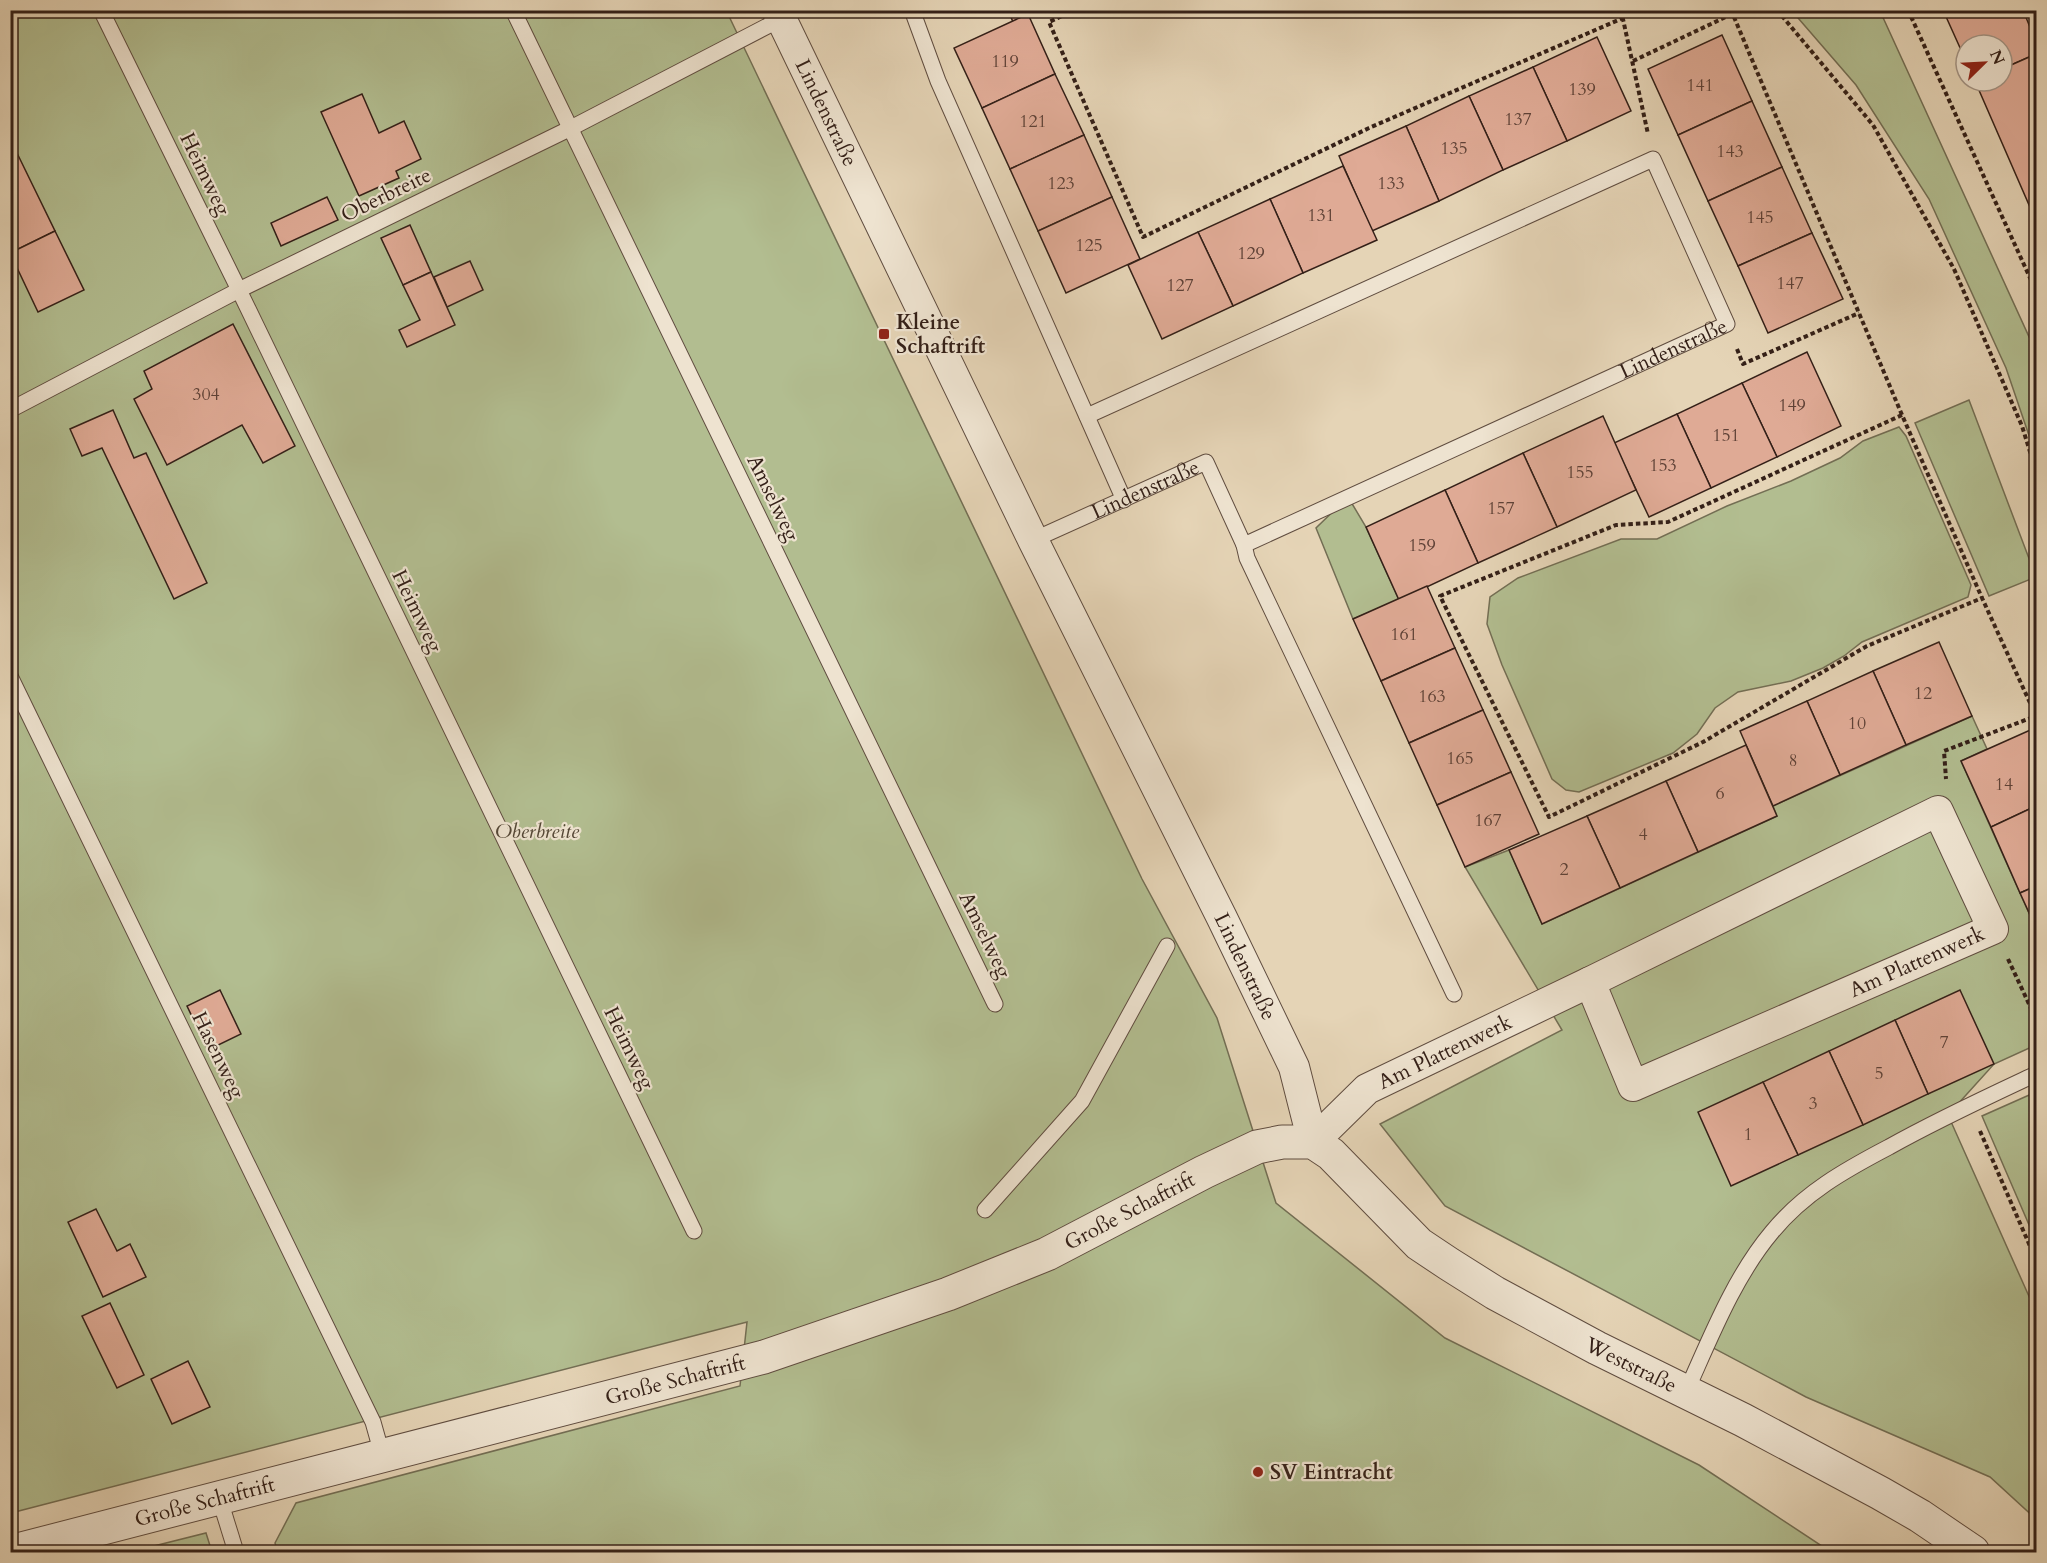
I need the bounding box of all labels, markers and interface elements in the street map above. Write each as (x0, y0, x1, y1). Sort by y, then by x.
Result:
north arrow (1954, 33, 2014, 93)
text: N (1984, 46, 2010, 68)
house number: 119 (991, 49, 1019, 74)
street label: Lindenstraße (788, 54, 865, 171)
house number: 141 (1686, 73, 1714, 98)
house number: 139 (1568, 77, 1596, 102)
house number: 137 (1504, 107, 1532, 132)
house number: 121 (1019, 109, 1047, 134)
street label: Heimweg (172, 128, 238, 221)
house number: 135 (1440, 136, 1468, 161)
house number: 143 (1716, 139, 1744, 164)
street label: Oberbreite (336, 161, 436, 229)
house number: 123 (1047, 171, 1075, 196)
house number: 133 (1377, 171, 1405, 196)
house number: 131 (1307, 203, 1335, 228)
house number: 145 (1746, 205, 1774, 230)
house number: 125 (1075, 233, 1103, 258)
house number: 129 (1237, 241, 1265, 266)
house number: 147 (1776, 271, 1804, 296)
house number: 127 (1166, 273, 1194, 298)
place label: Kleine Schaftrift (896, 308, 986, 361)
street label: Lindenstraße (1615, 311, 1732, 386)
marker: Kleine Schaftrift (877, 327, 891, 341)
house number: 304 (192, 382, 220, 407)
house number: 149 (1778, 393, 1806, 418)
house number: 151 (1712, 423, 1740, 448)
street label: Amselweg (740, 450, 806, 546)
street label: Lindenstraße (1086, 452, 1204, 526)
house number: 153 (1649, 453, 1677, 478)
house number: 155 (1566, 460, 1594, 485)
house number: 157 (1487, 496, 1515, 521)
house number: 159 (1408, 533, 1436, 558)
street label: Heimweg (384, 565, 450, 658)
house number: 161 (1390, 622, 1418, 647)
house number: 12 (1914, 681, 1932, 706)
house number: 163 (1418, 684, 1446, 709)
house number: 10 (1848, 711, 1866, 736)
house number: 165 (1446, 746, 1474, 771)
house number: 8 (1788, 748, 1798, 773)
house number: 14 (1995, 772, 2013, 797)
house number: 6 (1715, 781, 1725, 806)
house number: 167 (1474, 808, 1502, 833)
park label: Oberbreite (495, 817, 580, 846)
house number: 4 (1638, 822, 1648, 847)
house number: 2 (1559, 857, 1569, 882)
street label: Amselweg (952, 887, 1018, 983)
street label: Lindenstraße (1207, 908, 1284, 1025)
street label: Am Plattenwerk (1845, 919, 1990, 1005)
street label: Heimweg (596, 1002, 662, 1095)
street label: Hasenweg (185, 1007, 252, 1103)
street label: Am Plattenwerk (1373, 1007, 1517, 1096)
house number: 7 (1939, 1030, 1949, 1055)
house number: 5 (1874, 1061, 1884, 1086)
house number: 3 (1808, 1091, 1818, 1116)
house number: 1 (1743, 1122, 1753, 1147)
street label: Große Schaftrift (1059, 1165, 1200, 1257)
street label: Weststraße (1579, 1329, 1682, 1400)
street label: Große Schaftrift (602, 1348, 749, 1412)
place label: SV Eintracht (1270, 1458, 1393, 1487)
marker: SV Eintracht (1251, 1465, 1265, 1479)
street label: Große Schaftrift (131, 1470, 278, 1534)

